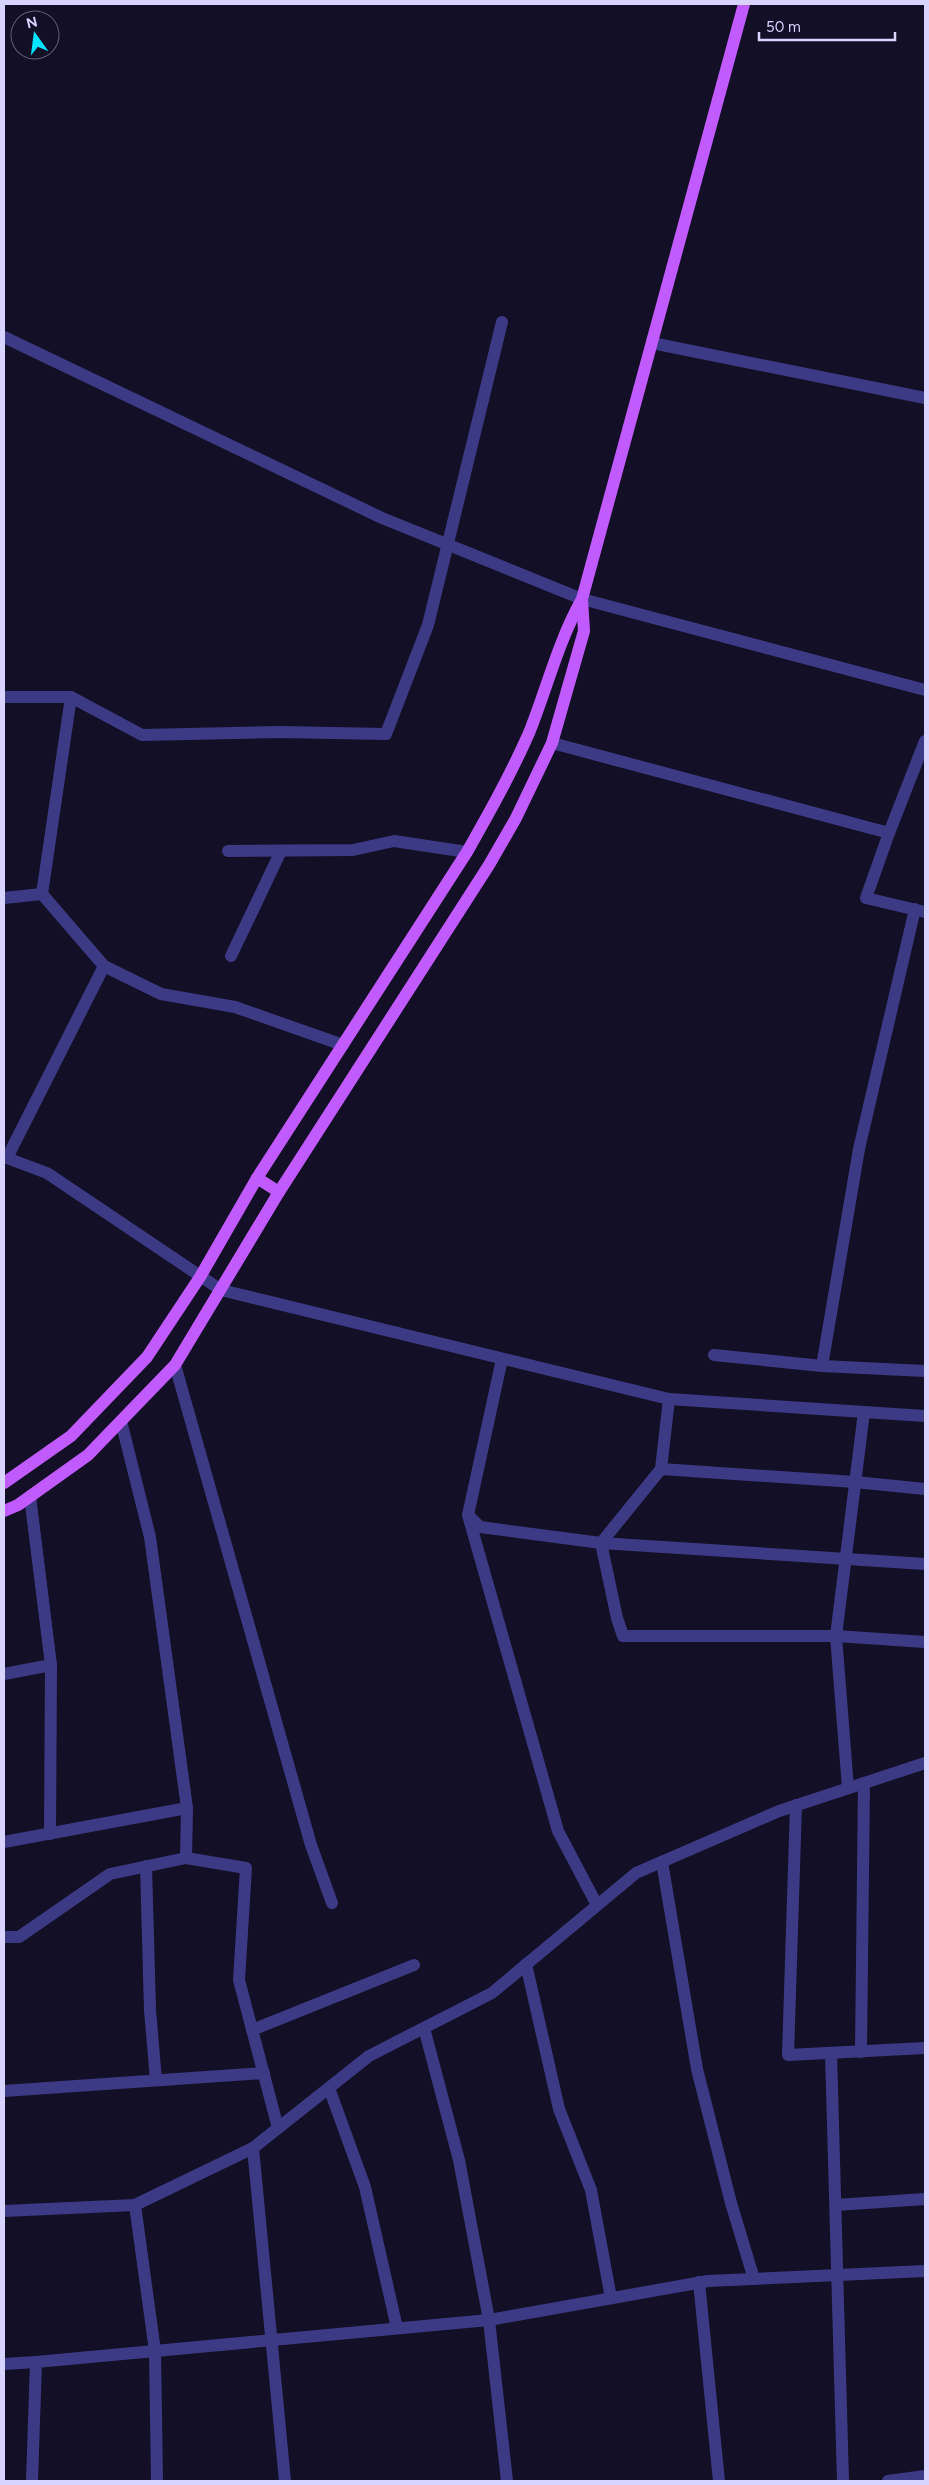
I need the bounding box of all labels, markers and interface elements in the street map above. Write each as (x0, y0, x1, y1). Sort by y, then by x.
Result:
north arrow (10, 10, 60, 60)
scale bar (759, 10, 895, 42)
text: N (25, 13, 39, 32)
text: 50 m (766, 18, 801, 36)

